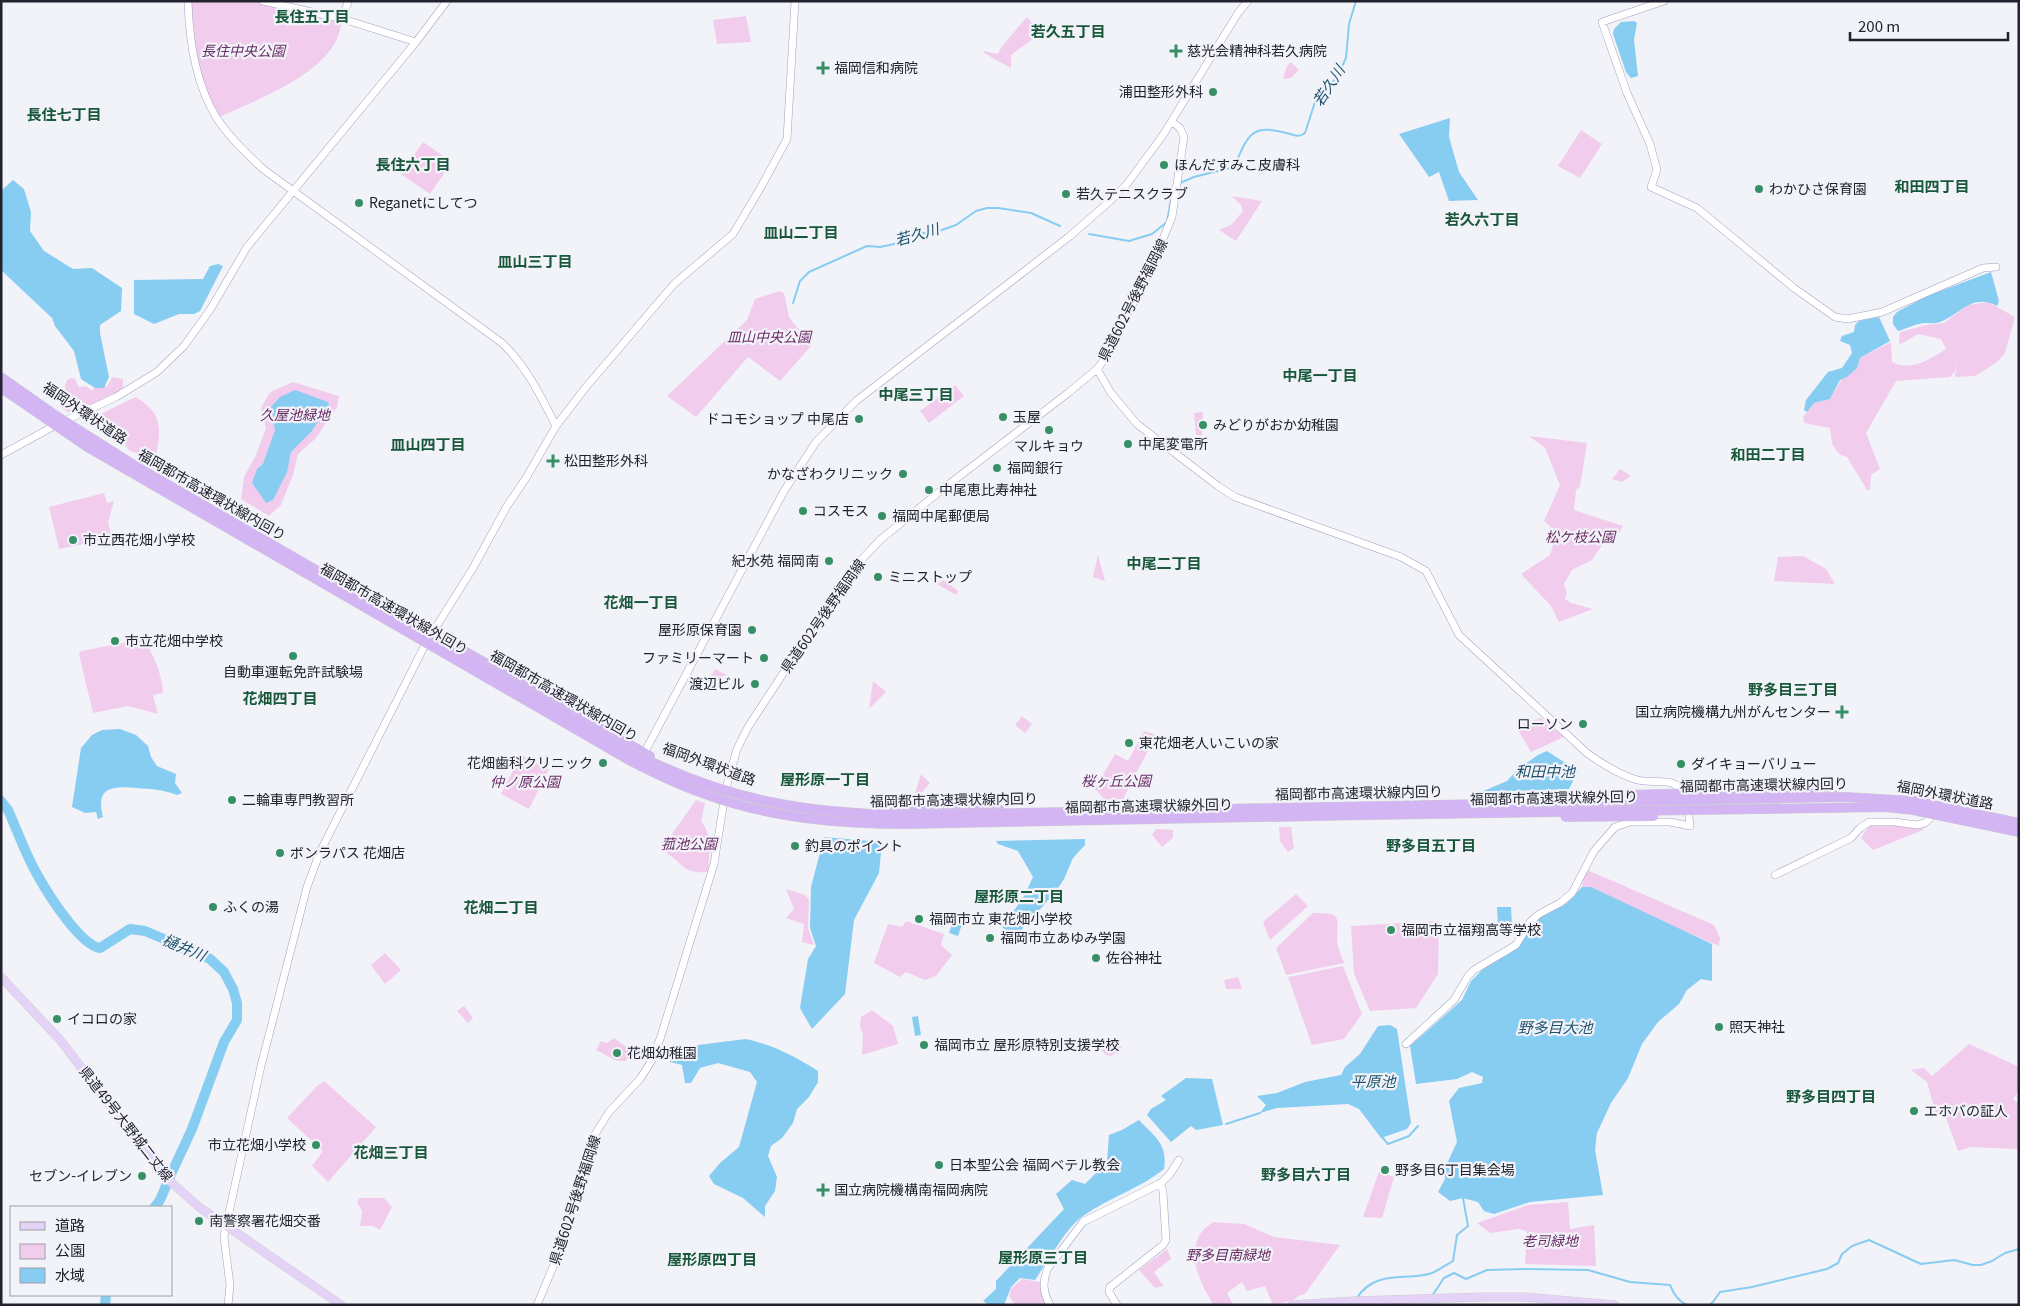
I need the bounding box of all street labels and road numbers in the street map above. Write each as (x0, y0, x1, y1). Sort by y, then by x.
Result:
street label: 県道602号後野福岡線 (1092, 235, 1172, 364)
street label: 福岡外環状道路 (39, 376, 132, 448)
street label: 福岡都市高速環状線内回り (135, 443, 290, 545)
street label: 県道602号後野福岡線 (775, 554, 869, 677)
street label: 福岡都市高速環状線外回り (317, 557, 472, 659)
street label: 福岡都市高速環状線内回り (487, 644, 642, 746)
street label: 福岡外環状道路 (660, 737, 759, 789)
street label: 福岡都市高速環状線内回り (1680, 773, 1848, 795)
street label: 福岡外環状道路 (1895, 775, 1995, 813)
street label: 福岡都市高速環状線内回り (1275, 781, 1443, 803)
street label: 福岡都市高速環状線外回り (1470, 786, 1638, 808)
street label: 福岡都市高速環状線内回り (870, 788, 1038, 810)
street label: 福岡都市高速環状線外回り (1065, 794, 1233, 816)
street label: 県道49号大野城二丈線 (75, 1061, 178, 1185)
street label: 県道602号後野福岡線 (544, 1132, 604, 1267)

